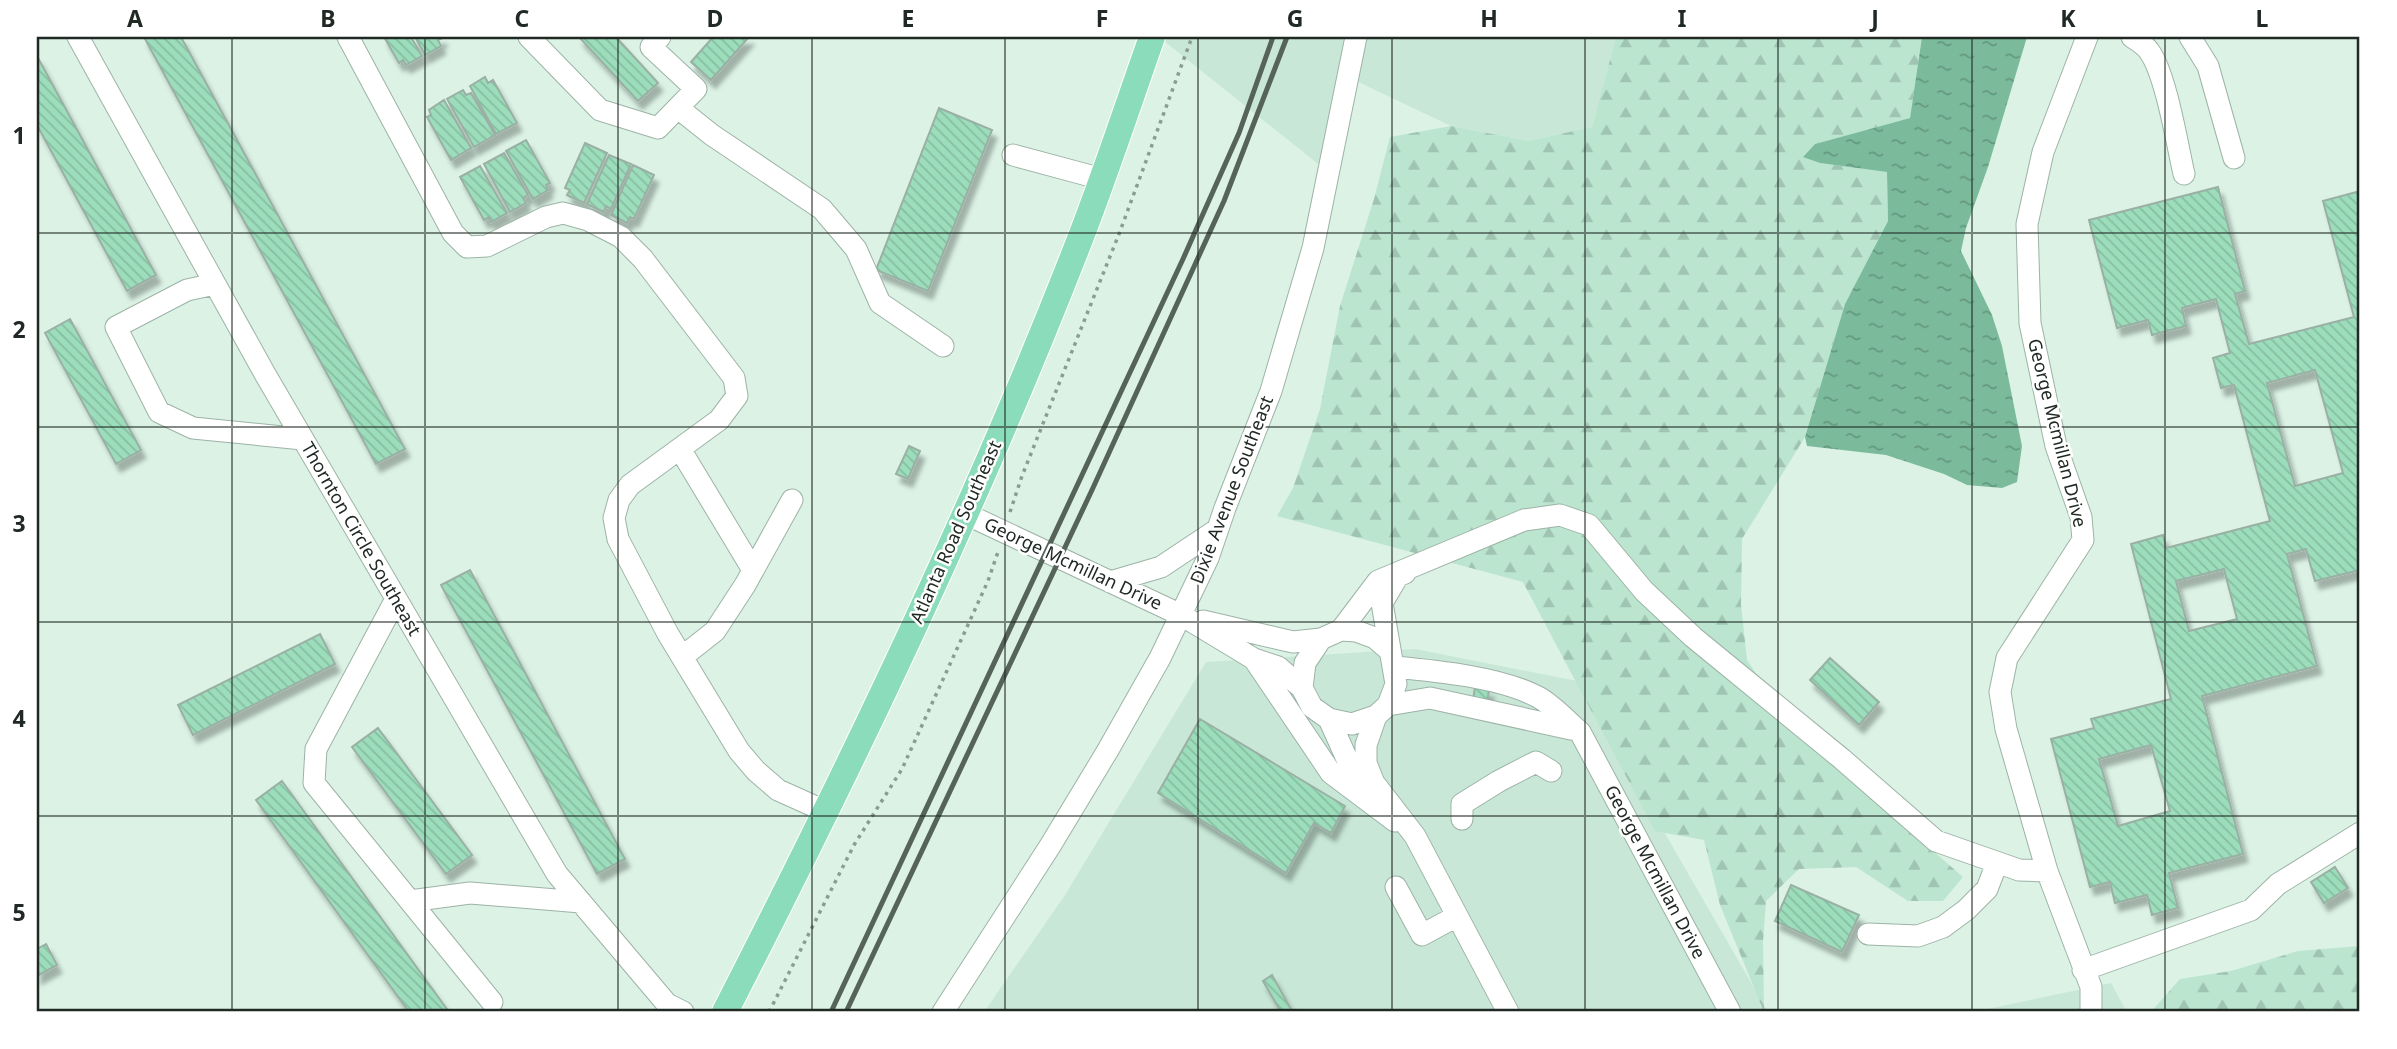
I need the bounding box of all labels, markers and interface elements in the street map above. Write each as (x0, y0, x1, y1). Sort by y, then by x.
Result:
text: A (127, 2, 143, 34)
text: B (320, 2, 336, 34)
text: C (515, 2, 530, 34)
text: D (707, 2, 723, 34)
text: E (902, 2, 914, 34)
text: F (1096, 2, 1108, 34)
text: G (1287, 2, 1303, 34)
text: H (1480, 2, 1498, 34)
text: I (1678, 2, 1687, 34)
text: J (1869, 2, 1879, 34)
text: K (2060, 2, 2076, 34)
text: L (2256, 2, 2269, 34)
text: 1 (12, 119, 26, 151)
text: 2 (12, 313, 26, 345)
street label: George Mcmillan Drive (2023, 336, 2093, 530)
street label: Dixie Avenue Southeast (1184, 392, 1278, 587)
street label: Atlanta Road Southeast (904, 436, 1007, 627)
street label: Thornton Circle Southeast (297, 437, 427, 640)
text: 3 (12, 507, 26, 539)
street label: George Mcmillan Drive (981, 511, 1166, 615)
text: 4 (12, 702, 26, 734)
street label: George Mcmillan Drive (1600, 780, 1712, 963)
text: 5 (12, 896, 26, 928)

